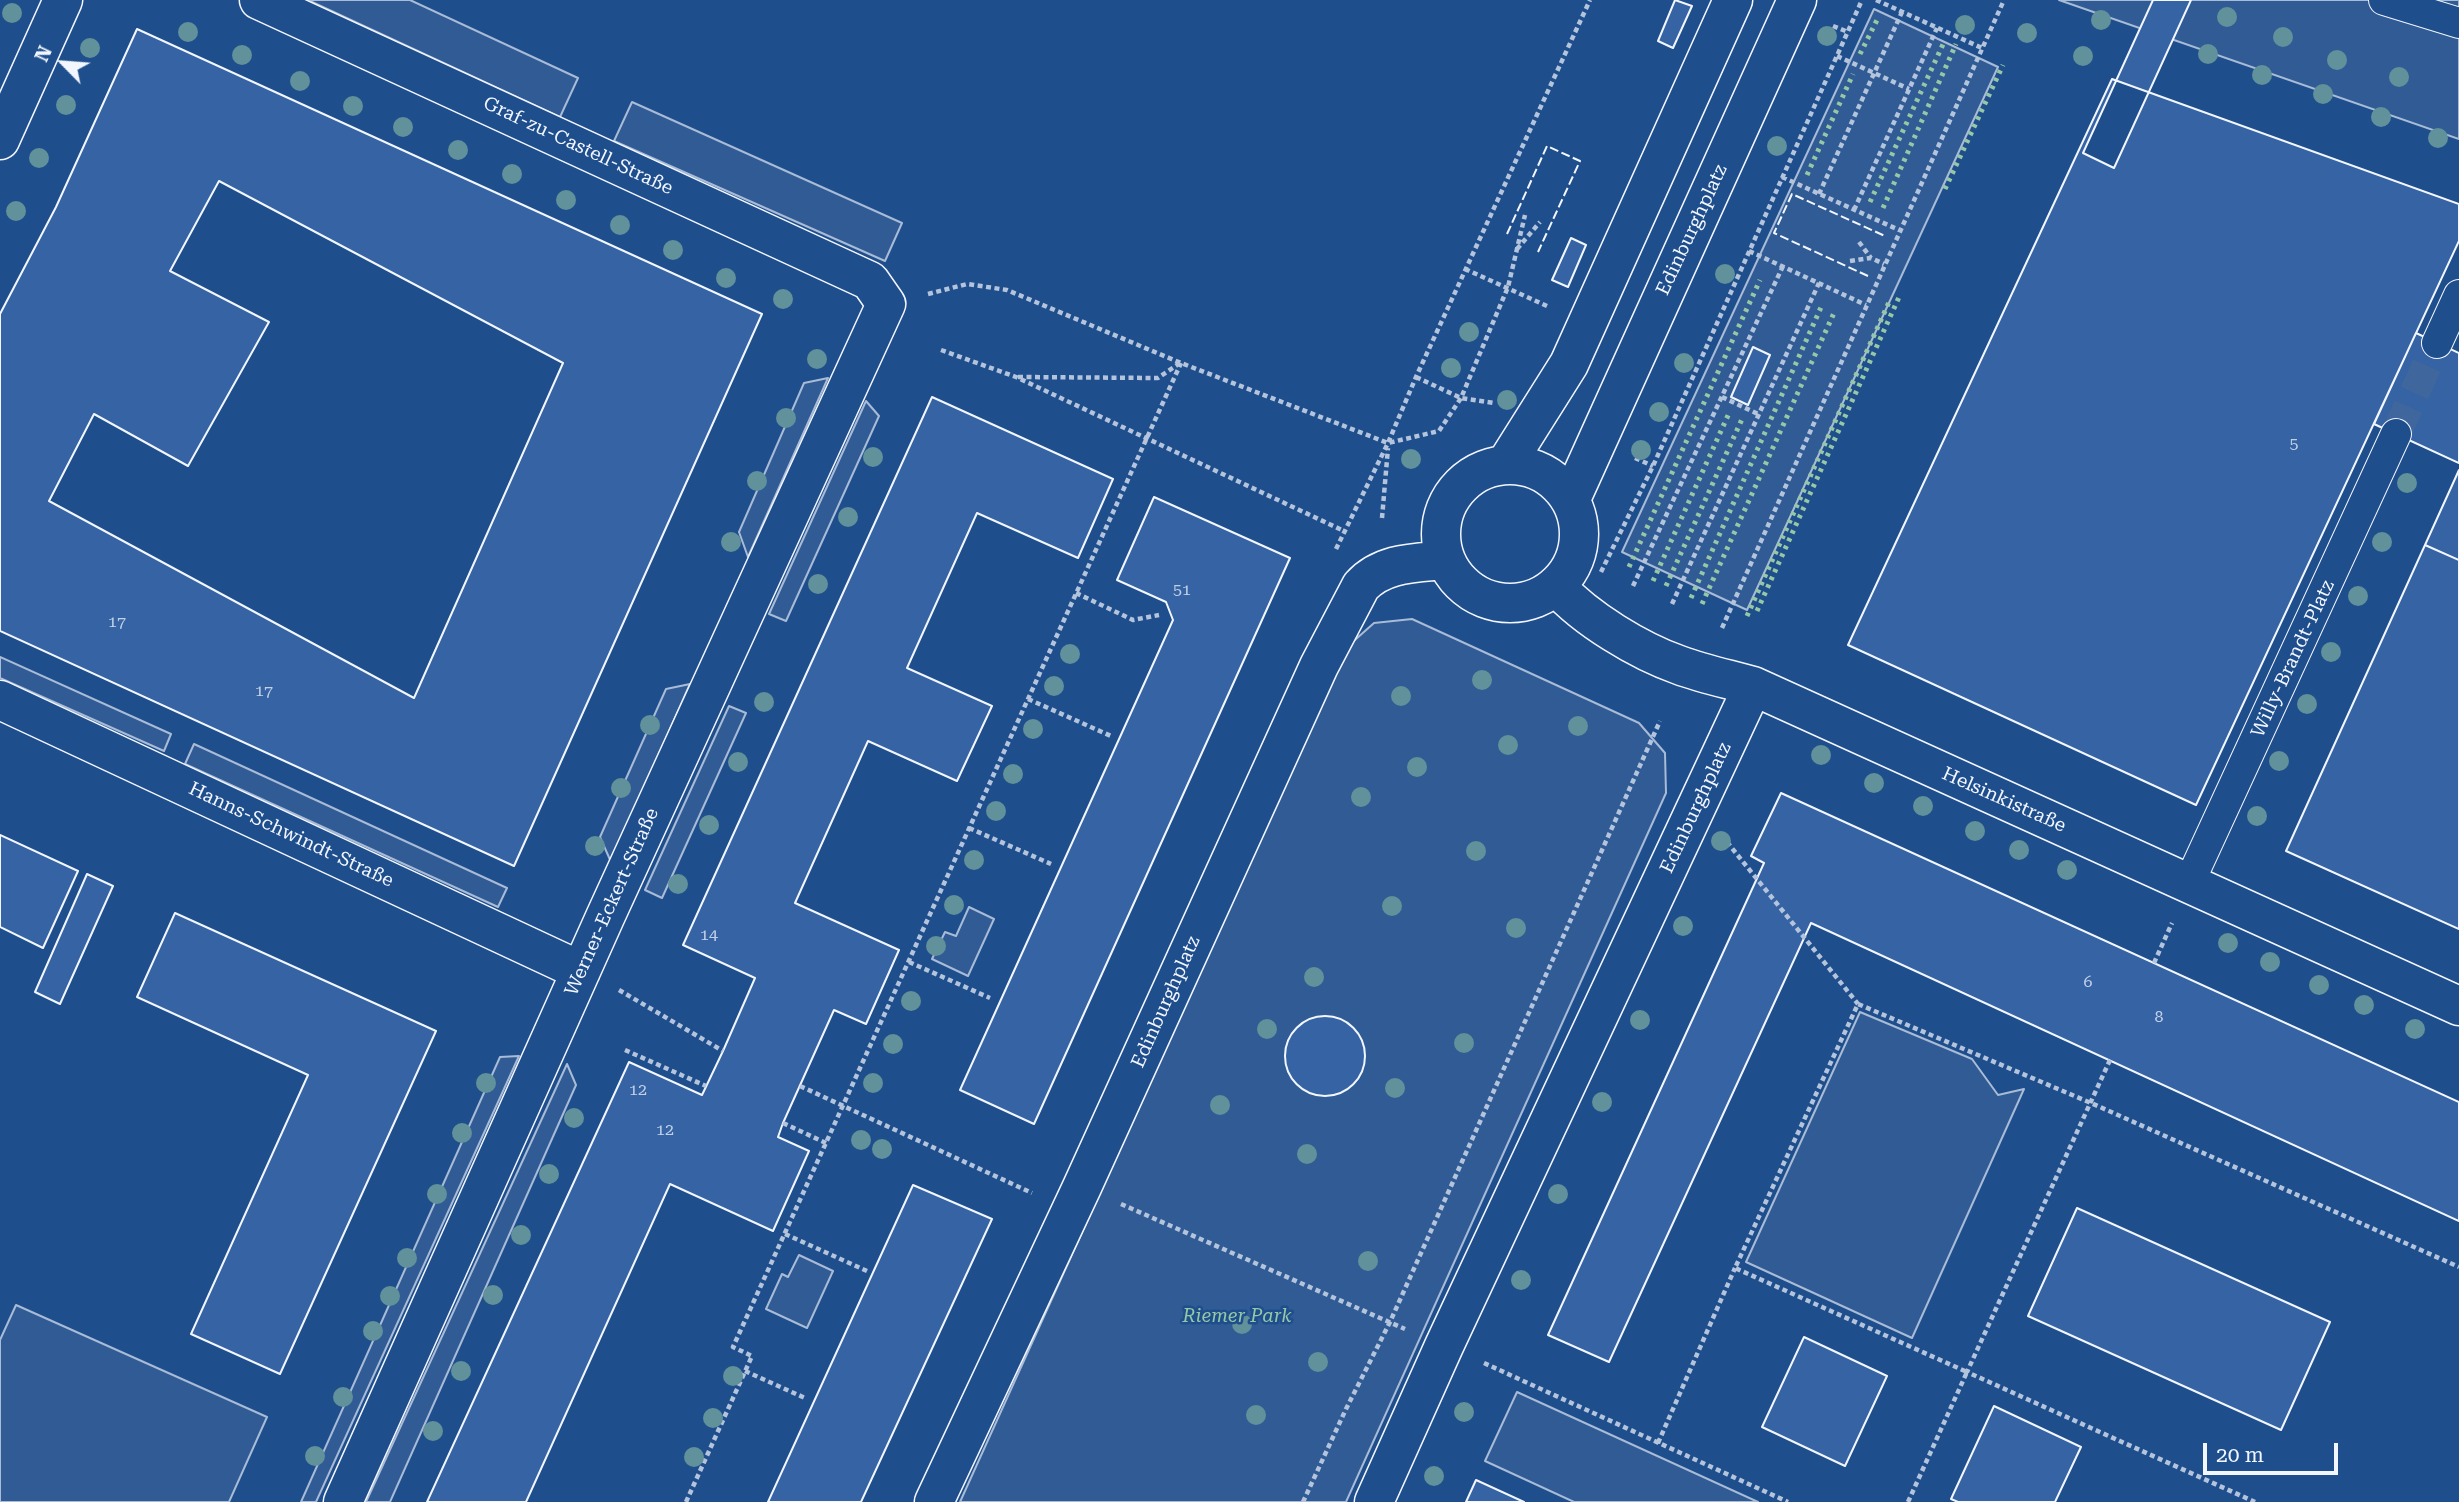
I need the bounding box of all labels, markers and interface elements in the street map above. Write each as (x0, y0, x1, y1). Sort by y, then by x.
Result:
north arrow (28, 28, 98, 98)
text: N (30, 42, 57, 65)
street label: Graf-zu-Castell-Straße (479, 92, 677, 200)
street label: Edinburghplatz (1652, 161, 1732, 299)
house number: 5 (2290, 434, 2298, 454)
street label: Willy-Brandt-Platz (2247, 577, 2339, 741)
house number: 51 (1173, 580, 1191, 600)
house number: 17 (108, 612, 126, 632)
house number: 17 (255, 681, 273, 701)
street label: Edinburghplatz (1656, 739, 1736, 877)
street label: Helsinkistraße (1938, 762, 2070, 838)
street label: Hanns-Schwindt-Straße (185, 777, 397, 893)
street label: Werner-Eckert-Straße (560, 805, 664, 999)
house number: 14 (700, 925, 718, 945)
street label: Edinburghplatz (1127, 933, 1205, 1071)
house number: 6 (2084, 972, 2092, 992)
house number: 8 (2155, 1007, 2163, 1027)
house number: 12 (629, 1080, 647, 1100)
house number: 12 (656, 1120, 674, 1140)
park label: Riemer Park (1183, 1305, 1291, 1327)
scale bar (2207, 1428, 2342, 1472)
text: 20 m (2216, 1443, 2264, 1467)

